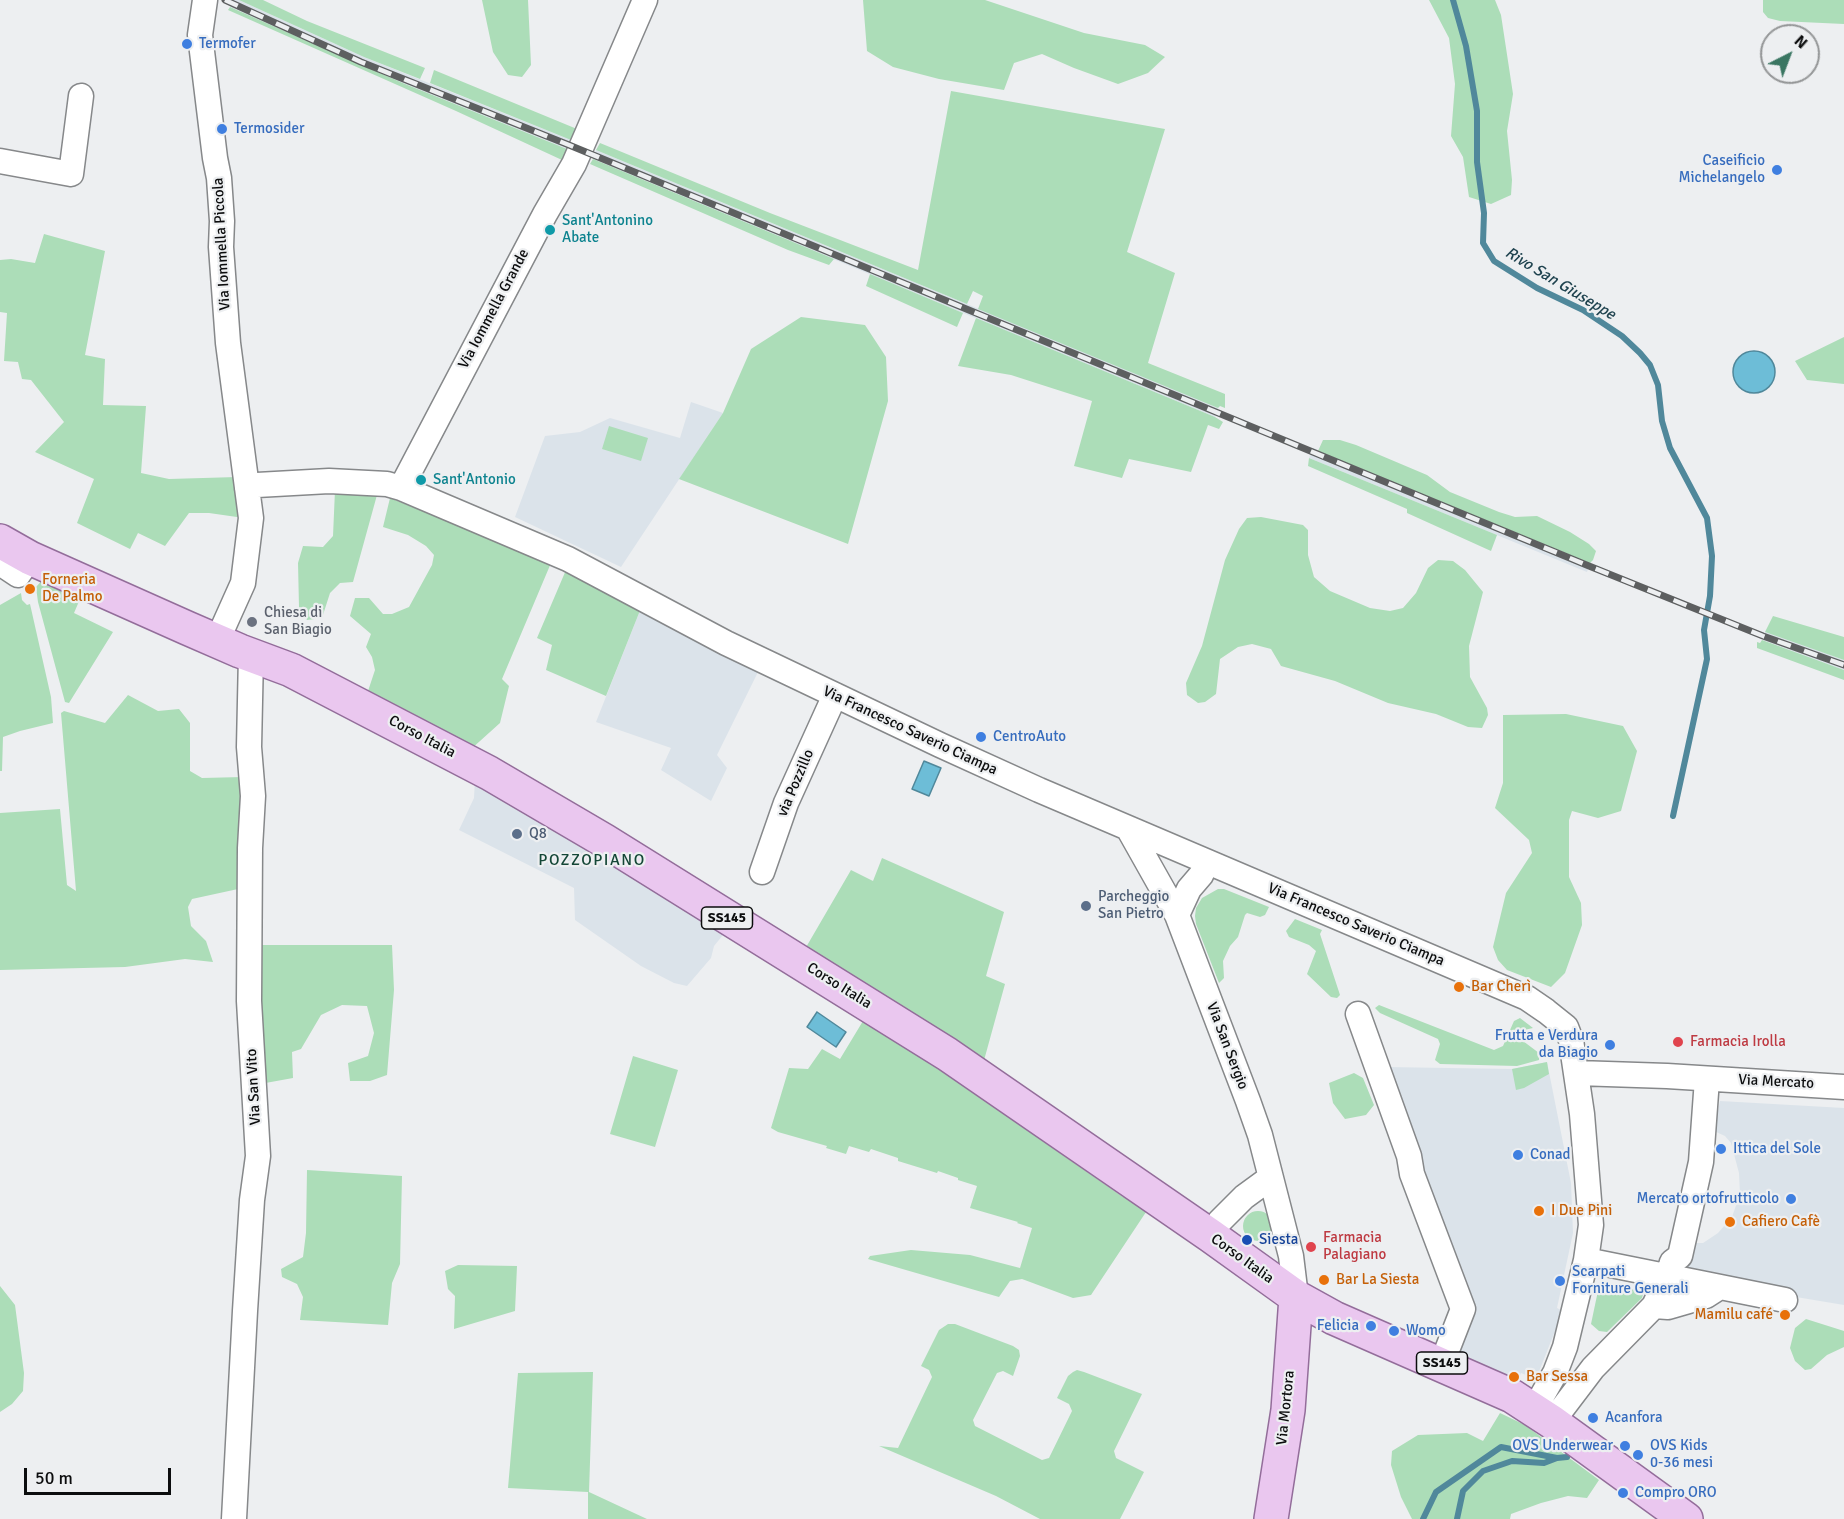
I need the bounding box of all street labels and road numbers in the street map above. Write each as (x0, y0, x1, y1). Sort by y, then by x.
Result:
street label: Via Iommella Piccola (210, 177, 234, 311)
street label: Via Iommella Grande (455, 246, 533, 372)
street label: Via Francesco Saverio Ciampa (820, 683, 1000, 779)
street label: Corso Italia (385, 712, 459, 762)
street label: via Pozzillo (774, 747, 818, 819)
street label: Via Francesco Saverio Ciampa (1265, 880, 1447, 970)
road number: SS145 (702, 907, 752, 929)
street label: Corso Italia (803, 959, 875, 1013)
street label: Via San Sergio (1202, 1000, 1252, 1092)
street label: Via San Vito (243, 1048, 265, 1126)
street label: Via Mercato (1738, 1071, 1814, 1093)
street label: Corso Italia (1207, 1230, 1277, 1288)
road number: SS145 (1416, 1352, 1468, 1374)
street label: Via Mortora (1273, 1370, 1299, 1446)

